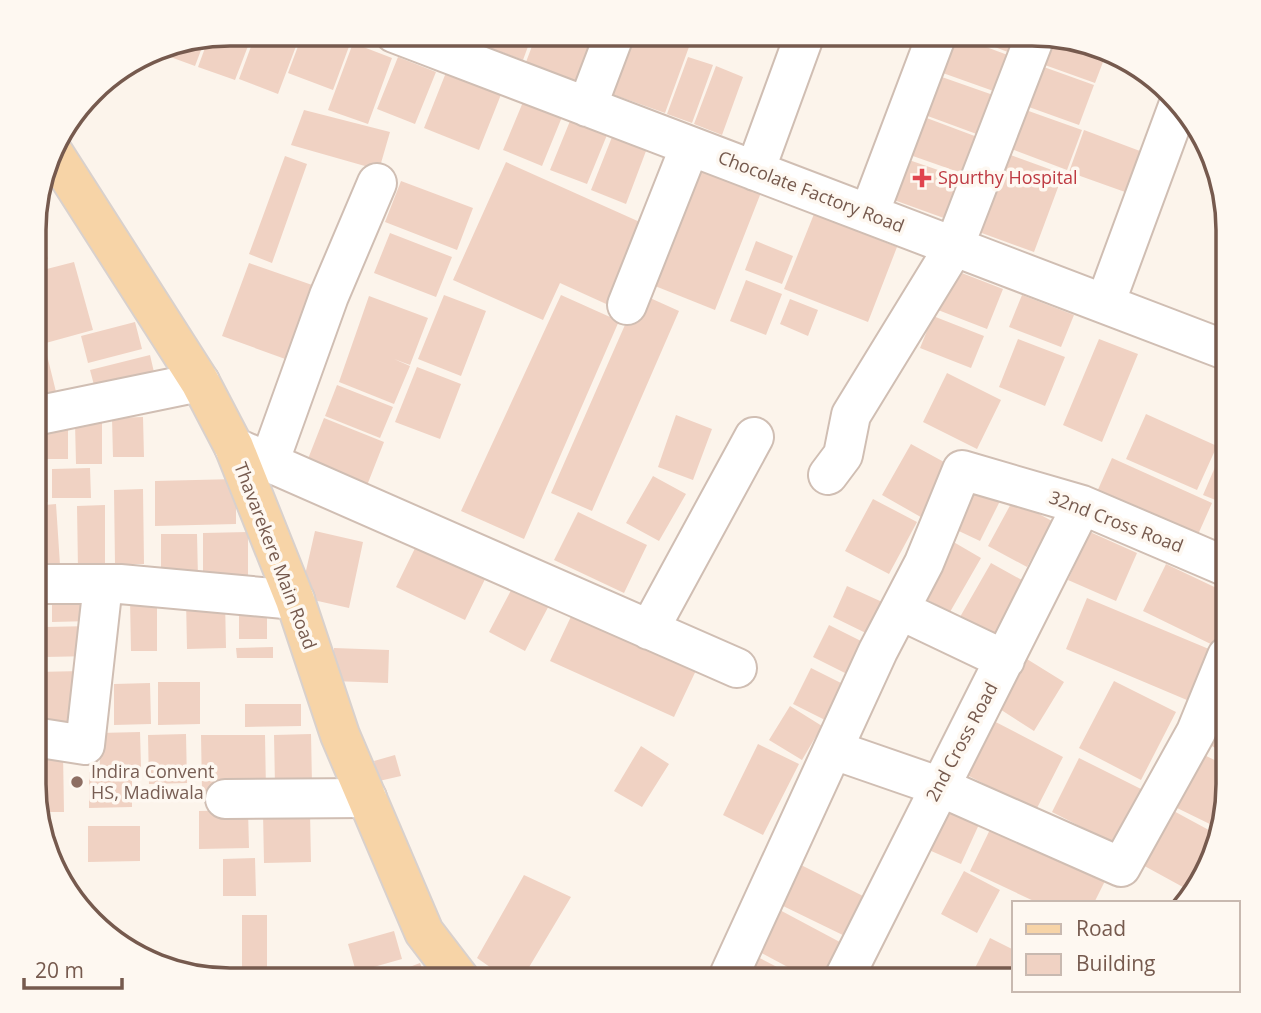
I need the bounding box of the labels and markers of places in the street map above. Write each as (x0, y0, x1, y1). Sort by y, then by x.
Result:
place label: Spurthy Hospital (938, 165, 1078, 189)
marker: Spurthy Hospital (912, 168, 932, 188)
place label: Indira Convent HS, Madiwala (91, 759, 214, 804)
marker: Indira Convent HS, Madiwala (69, 774, 85, 790)

